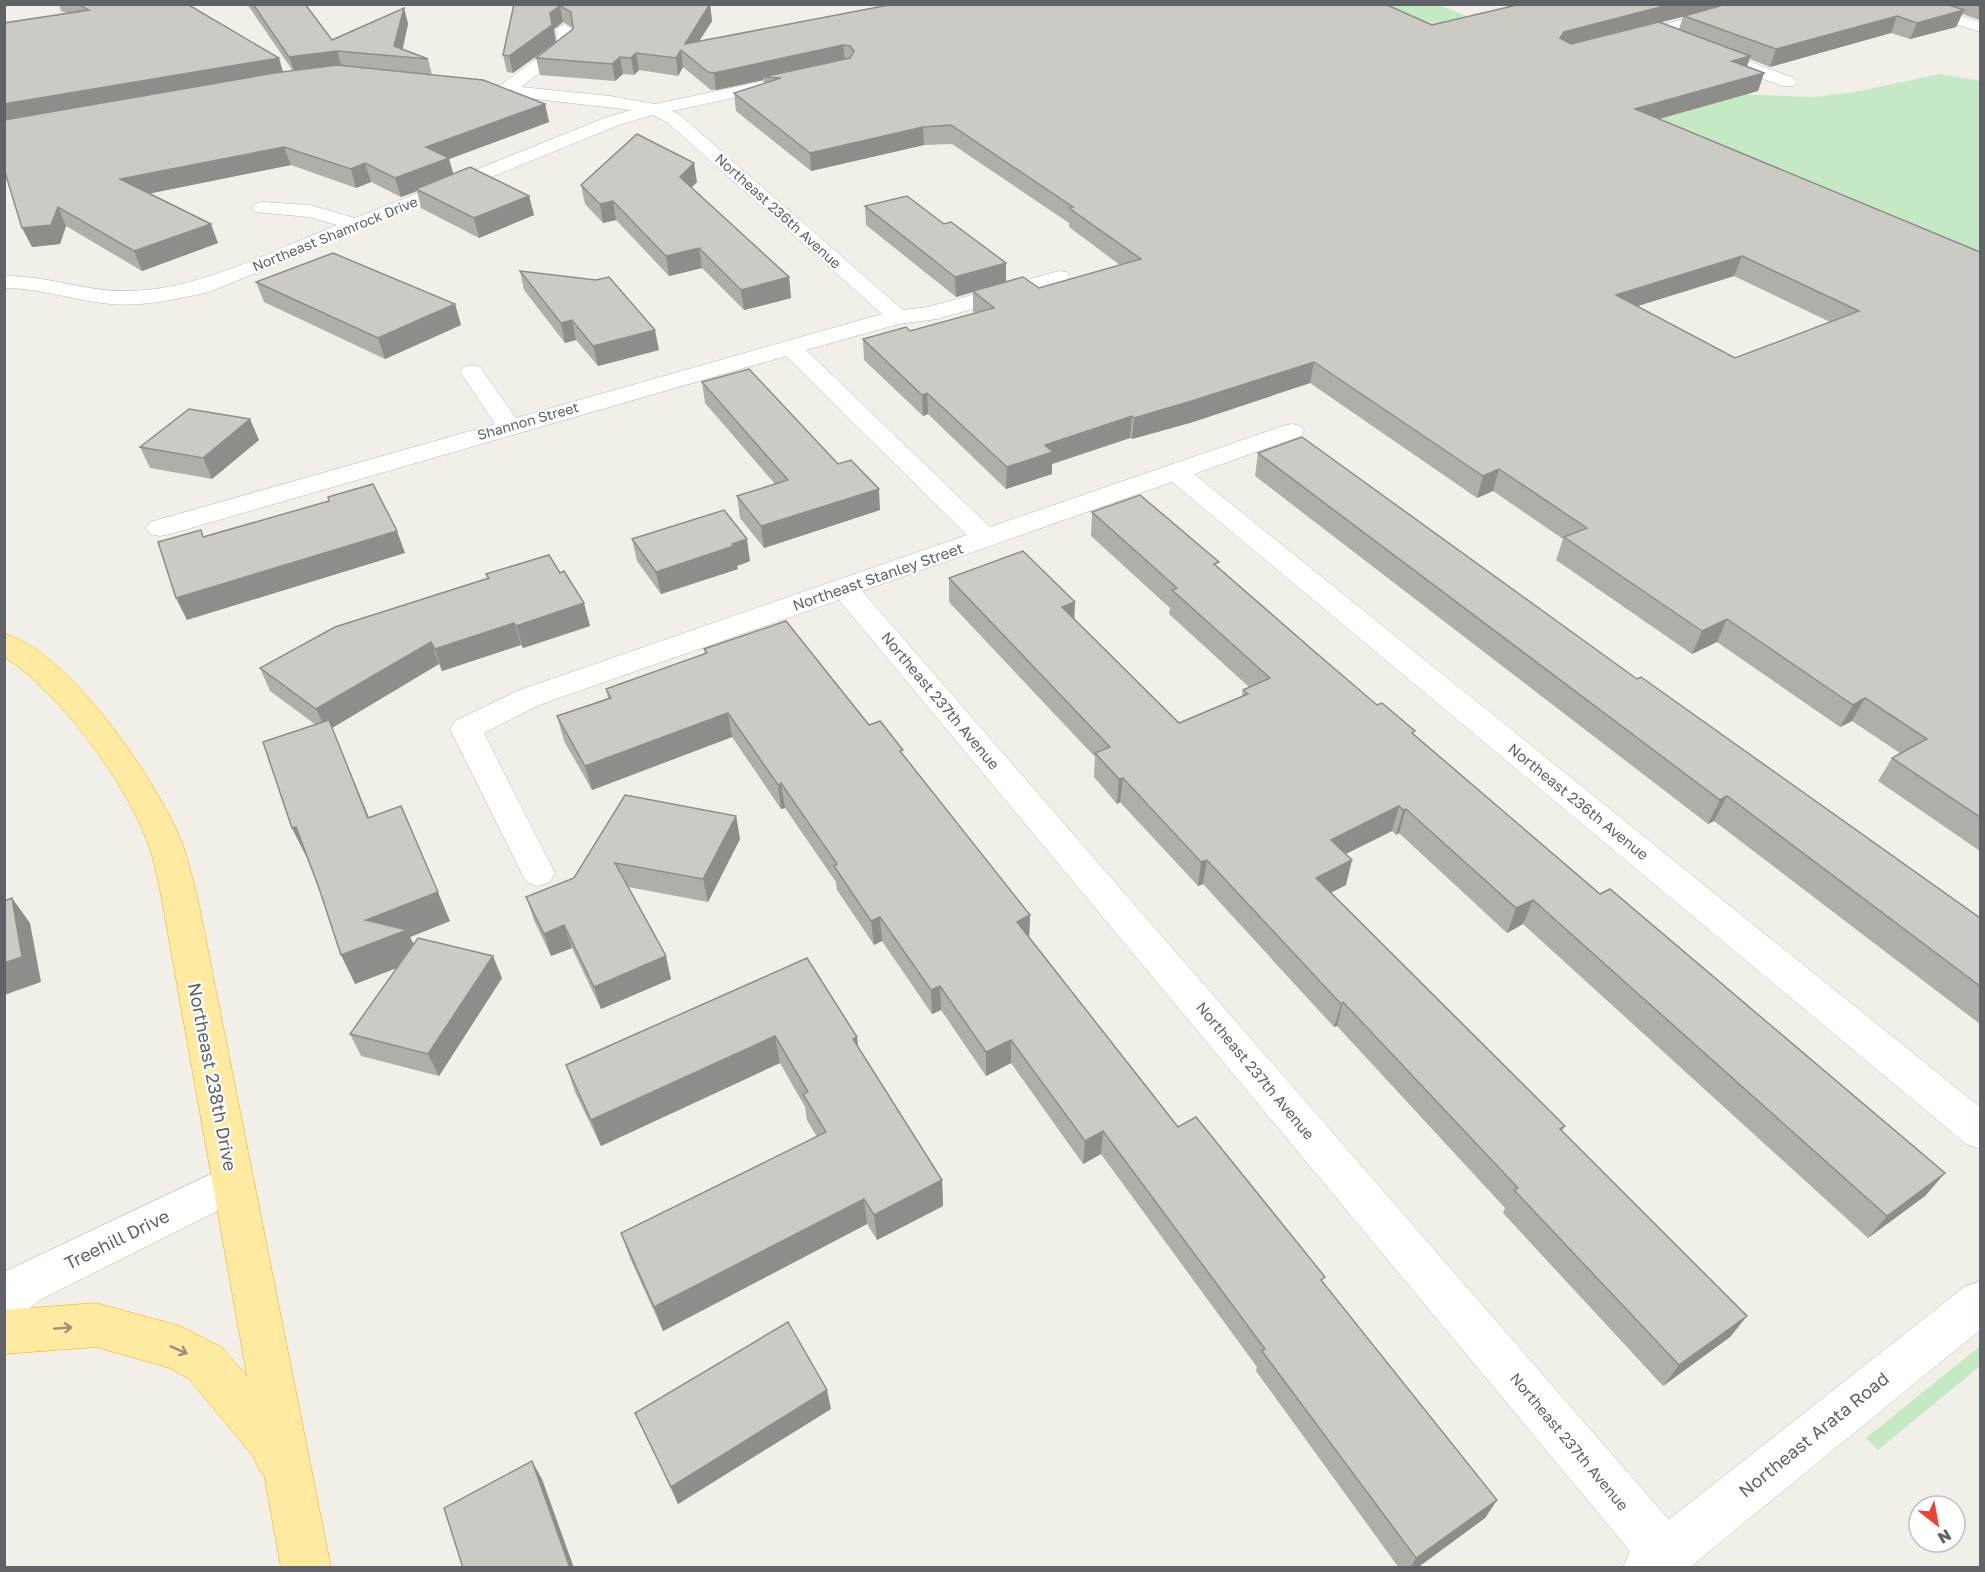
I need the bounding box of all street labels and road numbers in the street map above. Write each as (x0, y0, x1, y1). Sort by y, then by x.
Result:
street label: Northeast 236th Avenue (712, 150, 845, 272)
street label: Northeast Shamrock Drive (250, 193, 420, 275)
street label: Shannon Street (475, 398, 581, 443)
street label: Northeast Stanley Street (790, 538, 965, 614)
street label: Northeast 237th Avenue (878, 628, 1004, 773)
street label: Northeast 236th Avenue (1505, 739, 1653, 864)
street label: Northeast 238th Drive (184, 981, 242, 1173)
street label: Northeast 237th Avenue (1193, 998, 1319, 1143)
street label: Treehill Drive (61, 1204, 173, 1274)
street label: Northeast Arata Road (1734, 1367, 1893, 1502)
street label: Northeast 237th Avenue (1507, 1369, 1633, 1514)

